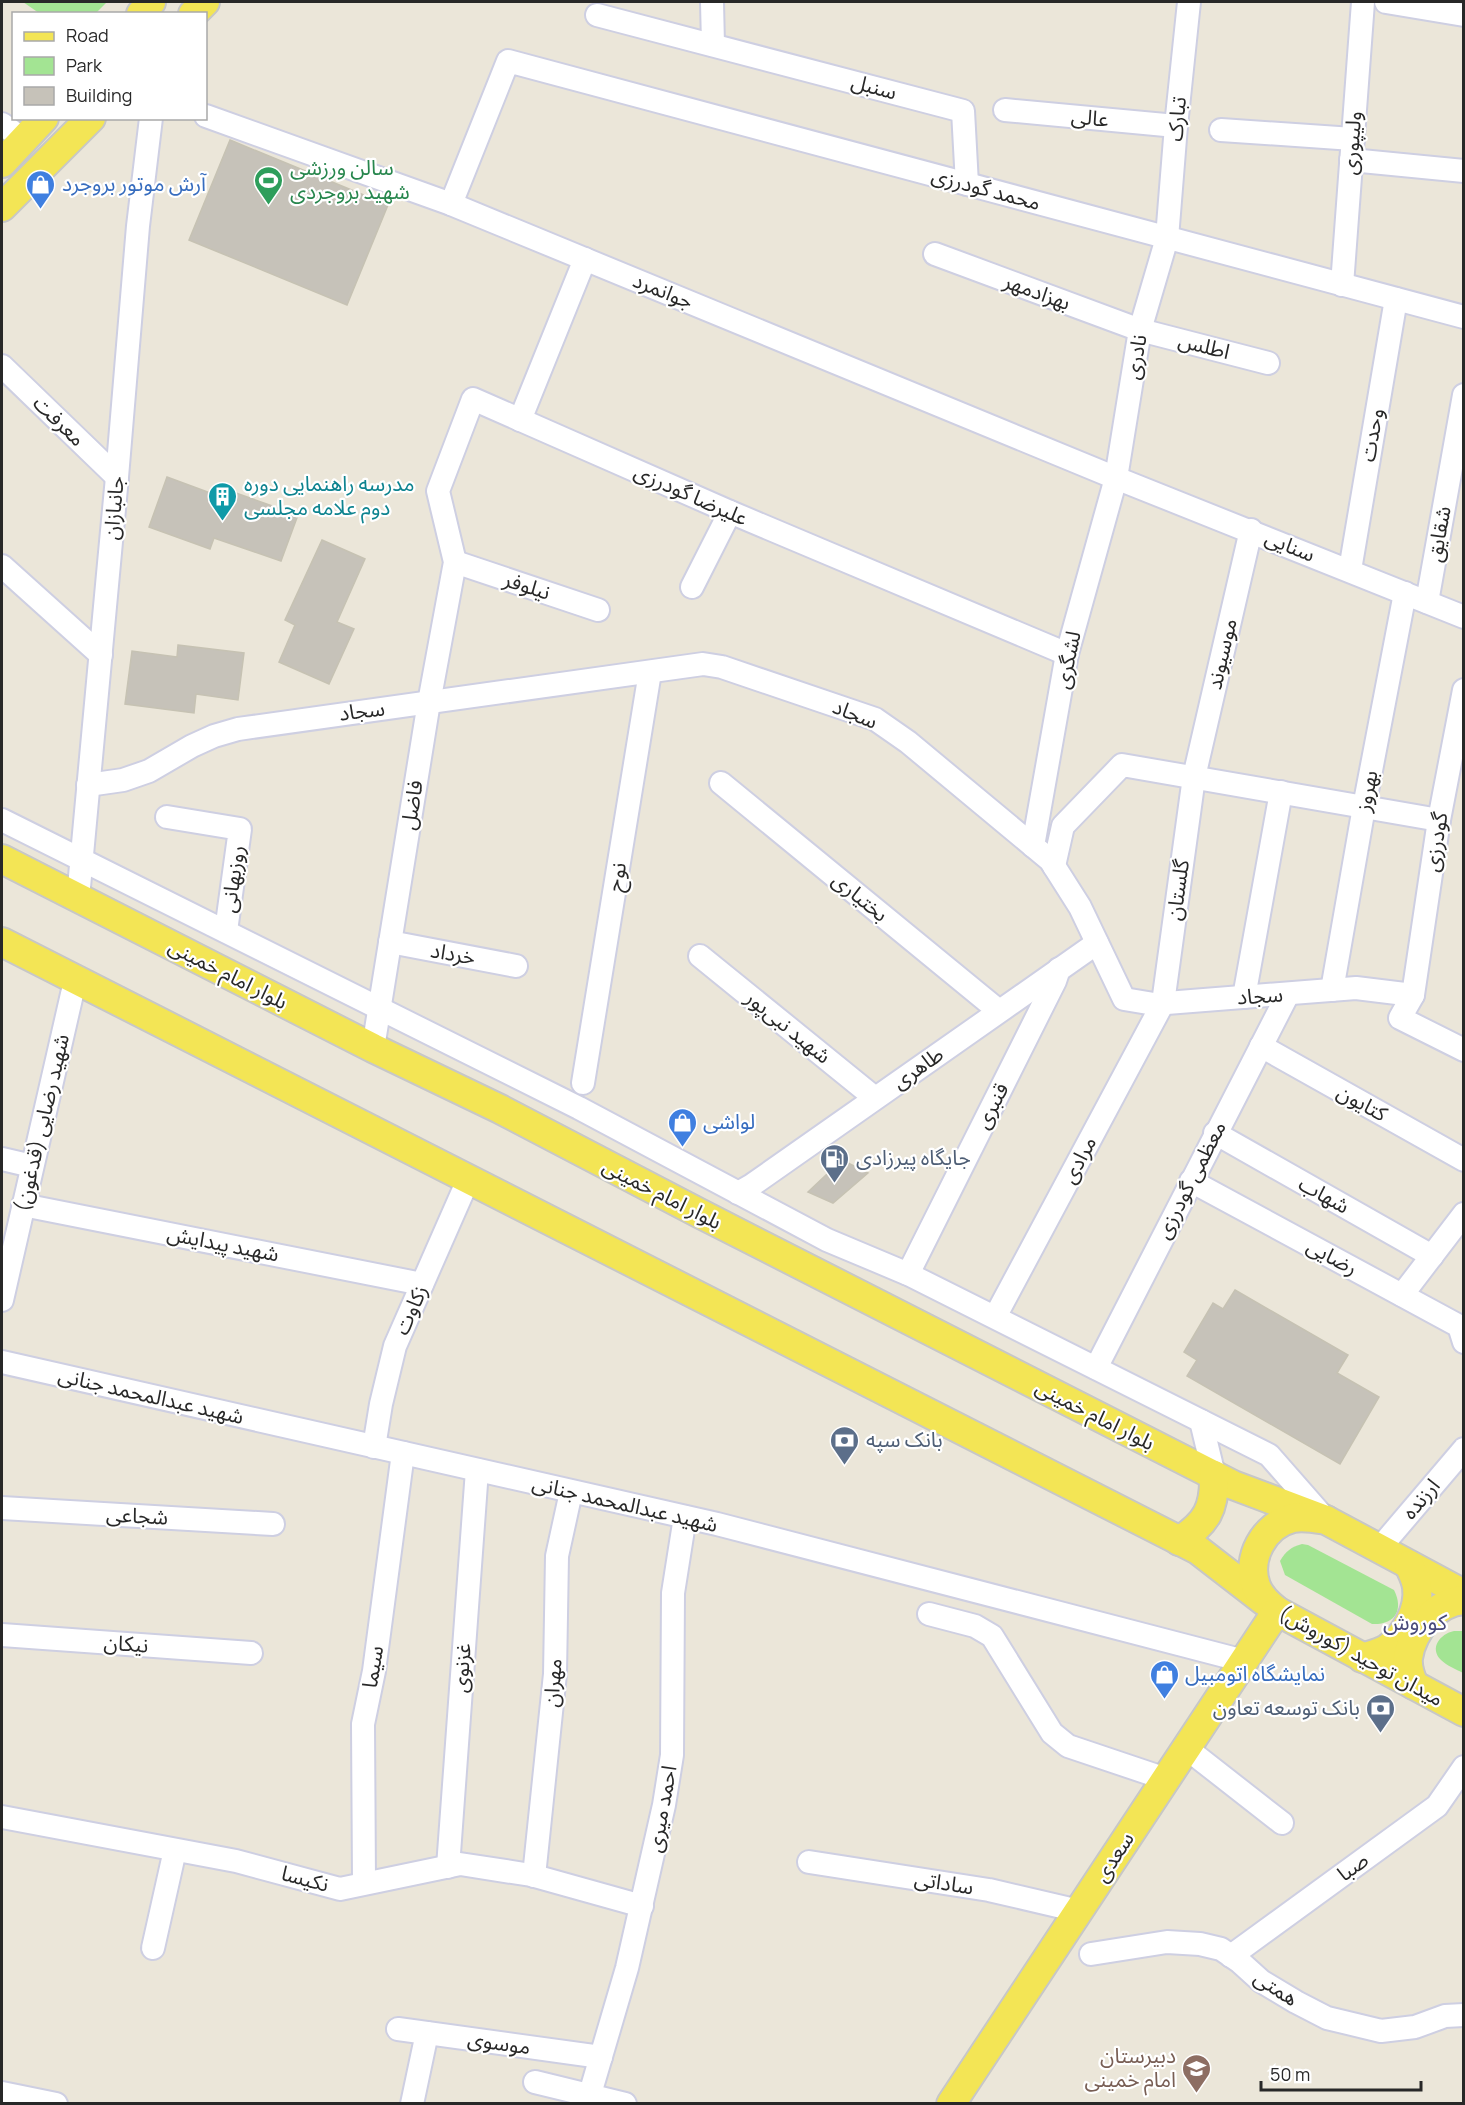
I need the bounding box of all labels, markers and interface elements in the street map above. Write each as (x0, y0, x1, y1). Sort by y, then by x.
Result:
legend (12, 12, 207, 120)
text: Road (66, 23, 109, 47)
text: Park (66, 53, 103, 77)
street label: سنبل (848, 67, 900, 106)
text: Building (66, 83, 132, 107)
street label: تبارک (1160, 95, 1192, 142)
street label: عالی (1070, 101, 1110, 133)
street label: ولیپوری (1335, 110, 1367, 176)
place label: سالن ورزشی شهید بروجردی (290, 153, 410, 205)
street label: محمد گودرزی (929, 160, 1044, 216)
sports icon: سالن ورزشی شهید بروجردی (253, 164, 285, 206)
shop icon: آرش موتور بروجرد (25, 168, 57, 210)
place label: آرش موتور بروجرد (62, 169, 207, 197)
street label: جوانمرد (629, 265, 698, 315)
street label: بهزادمهر (999, 266, 1075, 316)
street label: اطلس (1176, 325, 1233, 365)
street label: نادری (1117, 332, 1153, 382)
street label: معرفت (28, 389, 92, 452)
street label: وحدت (1353, 406, 1389, 464)
street label: علیرضا گودرزی (630, 457, 753, 532)
place label: مدرسه راهنمایی دوره دوم علامه مجلسی (244, 469, 415, 524)
street label: جانبازان (96, 475, 130, 541)
building icon: مدرسه راهنمایی دوره دوم علامه مجلسی (207, 480, 239, 522)
street label: شقایق (1419, 504, 1457, 564)
street label: سنایی (1261, 522, 1320, 568)
street label: نیلوفر (499, 564, 554, 606)
street label: موسیوند (1199, 616, 1243, 692)
street label: لشگری (1047, 628, 1087, 691)
street label: سجاد (829, 691, 882, 735)
street label: سجاد (337, 693, 386, 727)
street label: بهروز (1348, 768, 1384, 815)
street label: فاضل (393, 778, 429, 832)
street label: گودرزی (1416, 810, 1454, 874)
street label: روزبهانی (213, 843, 251, 914)
street label: گلستان (1159, 857, 1195, 922)
street label: نوح (600, 860, 634, 894)
street label: بختیاری (827, 865, 894, 927)
street label: بلوار امام خمینی (163, 931, 293, 1018)
street label: خرداد (429, 935, 478, 971)
street label: سجاد (1236, 979, 1284, 1011)
street label: شهید نبی‌پور (739, 982, 837, 1069)
street label: (قدغون) شهید رضایی (7, 1031, 75, 1214)
street label: طاهری (886, 1039, 949, 1095)
street label: کتایون (1332, 1077, 1393, 1127)
street label: قنبری (968, 1078, 1014, 1133)
shop icon: لواشی (666, 1106, 698, 1148)
place label: لواشی (703, 1107, 755, 1135)
street label: معظمی گودرزی (1148, 1116, 1232, 1243)
street label: مرادی (1054, 1131, 1102, 1188)
fuel station icon: جایگاه پیرزادی (819, 1142, 851, 1184)
place label: جایگاه پیرزادی (856, 1143, 971, 1171)
street label: بلوار امام خمینی (597, 1151, 727, 1238)
street label: شهاب (1294, 1169, 1355, 1219)
street label: شهید پیدایش (165, 1218, 282, 1268)
street label: رضایی (1302, 1231, 1363, 1281)
street label: زکاوت (387, 1280, 433, 1339)
street label: شهید عبدالمحمد جنانی (56, 1360, 247, 1430)
street label: بلوار امام خمینی (1030, 1372, 1160, 1459)
bank icon: بانک سپه (829, 1424, 861, 1466)
place label: بانک سپه (866, 1425, 943, 1453)
street label: شهید عبدالمحمد جنانی (530, 1468, 721, 1538)
street label: ارزنده (1395, 1472, 1445, 1525)
street label: شجاعی (105, 1499, 169, 1531)
street label: میدان توحید (کوروش) (1274, 1598, 1449, 1712)
district label: کوروش (1383, 1607, 1448, 1637)
street label: نیکان (103, 1627, 149, 1659)
street label: غزنوی (445, 1642, 477, 1694)
street label: سیما (355, 1644, 389, 1690)
street label: مهران (536, 1658, 568, 1708)
shop icon: نمایشگاه اتومبیل (1148, 1658, 1180, 1700)
place label: نمایشگاه اتومبیل (1185, 1659, 1325, 1687)
bank icon: بانک توسعه تعاون (1365, 1692, 1397, 1734)
place label: بانک توسعه تعاون (1213, 1693, 1360, 1721)
street label: احمد میری (640, 1763, 682, 1855)
street label: سعدی (1087, 1826, 1140, 1887)
street label: صبا (1331, 1845, 1374, 1887)
street label: نکیسا (278, 1858, 332, 1898)
street label: ساداتی (913, 1864, 976, 1900)
street label: همتی (1249, 1962, 1304, 2012)
street label: موسوی (466, 2024, 532, 2060)
place label: دبیرستان امام خمینی (1085, 2041, 1176, 2096)
school or university icon: دبیرستان امام خمینی (1181, 2052, 1213, 2094)
scale bar (1261, 2054, 1422, 2092)
text: 50 m (1270, 2062, 1310, 2086)

